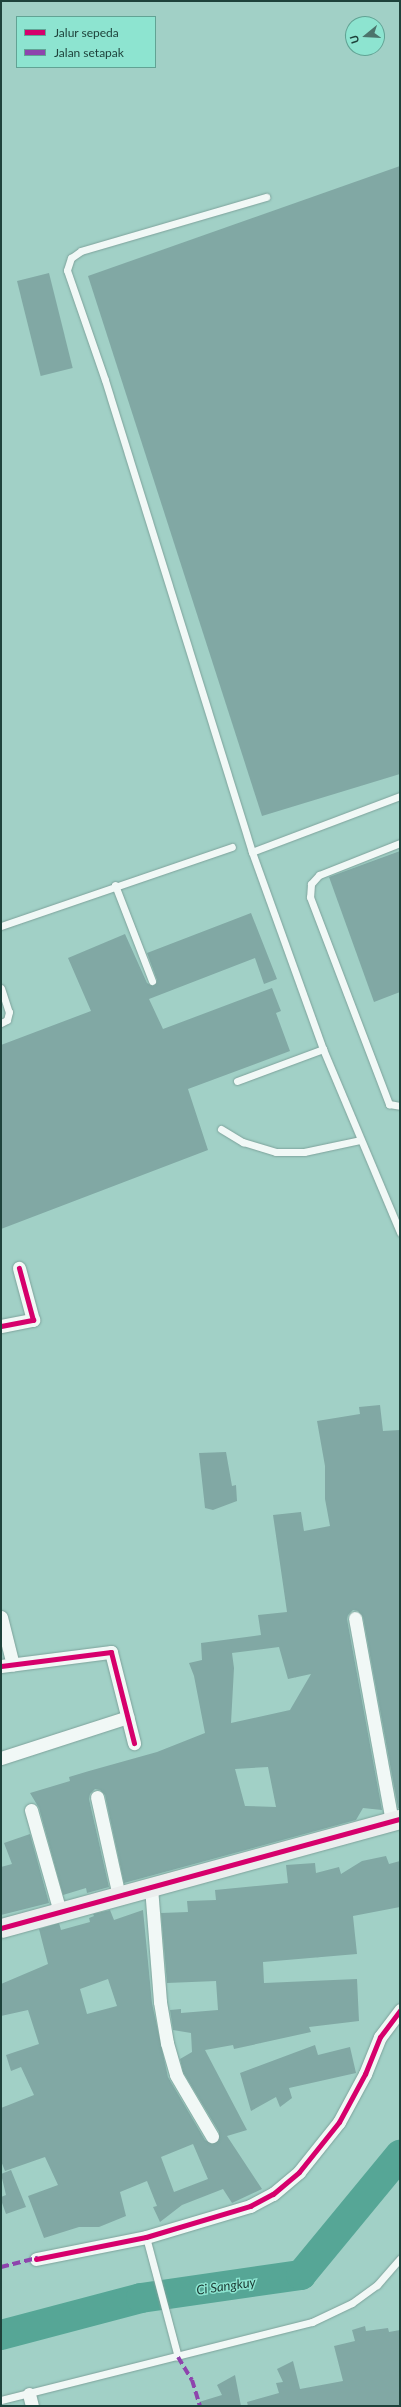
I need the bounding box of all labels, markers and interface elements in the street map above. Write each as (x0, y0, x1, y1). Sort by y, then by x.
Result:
legend (16, 16, 156, 68)
north arrow (345, 16, 385, 56)
text: Jalur sepeda (54, 25, 119, 40)
text: U (347, 34, 362, 45)
text: Jalan setapak (54, 45, 124, 60)
water label: Ci Sangkuy (195, 2274, 257, 2298)

